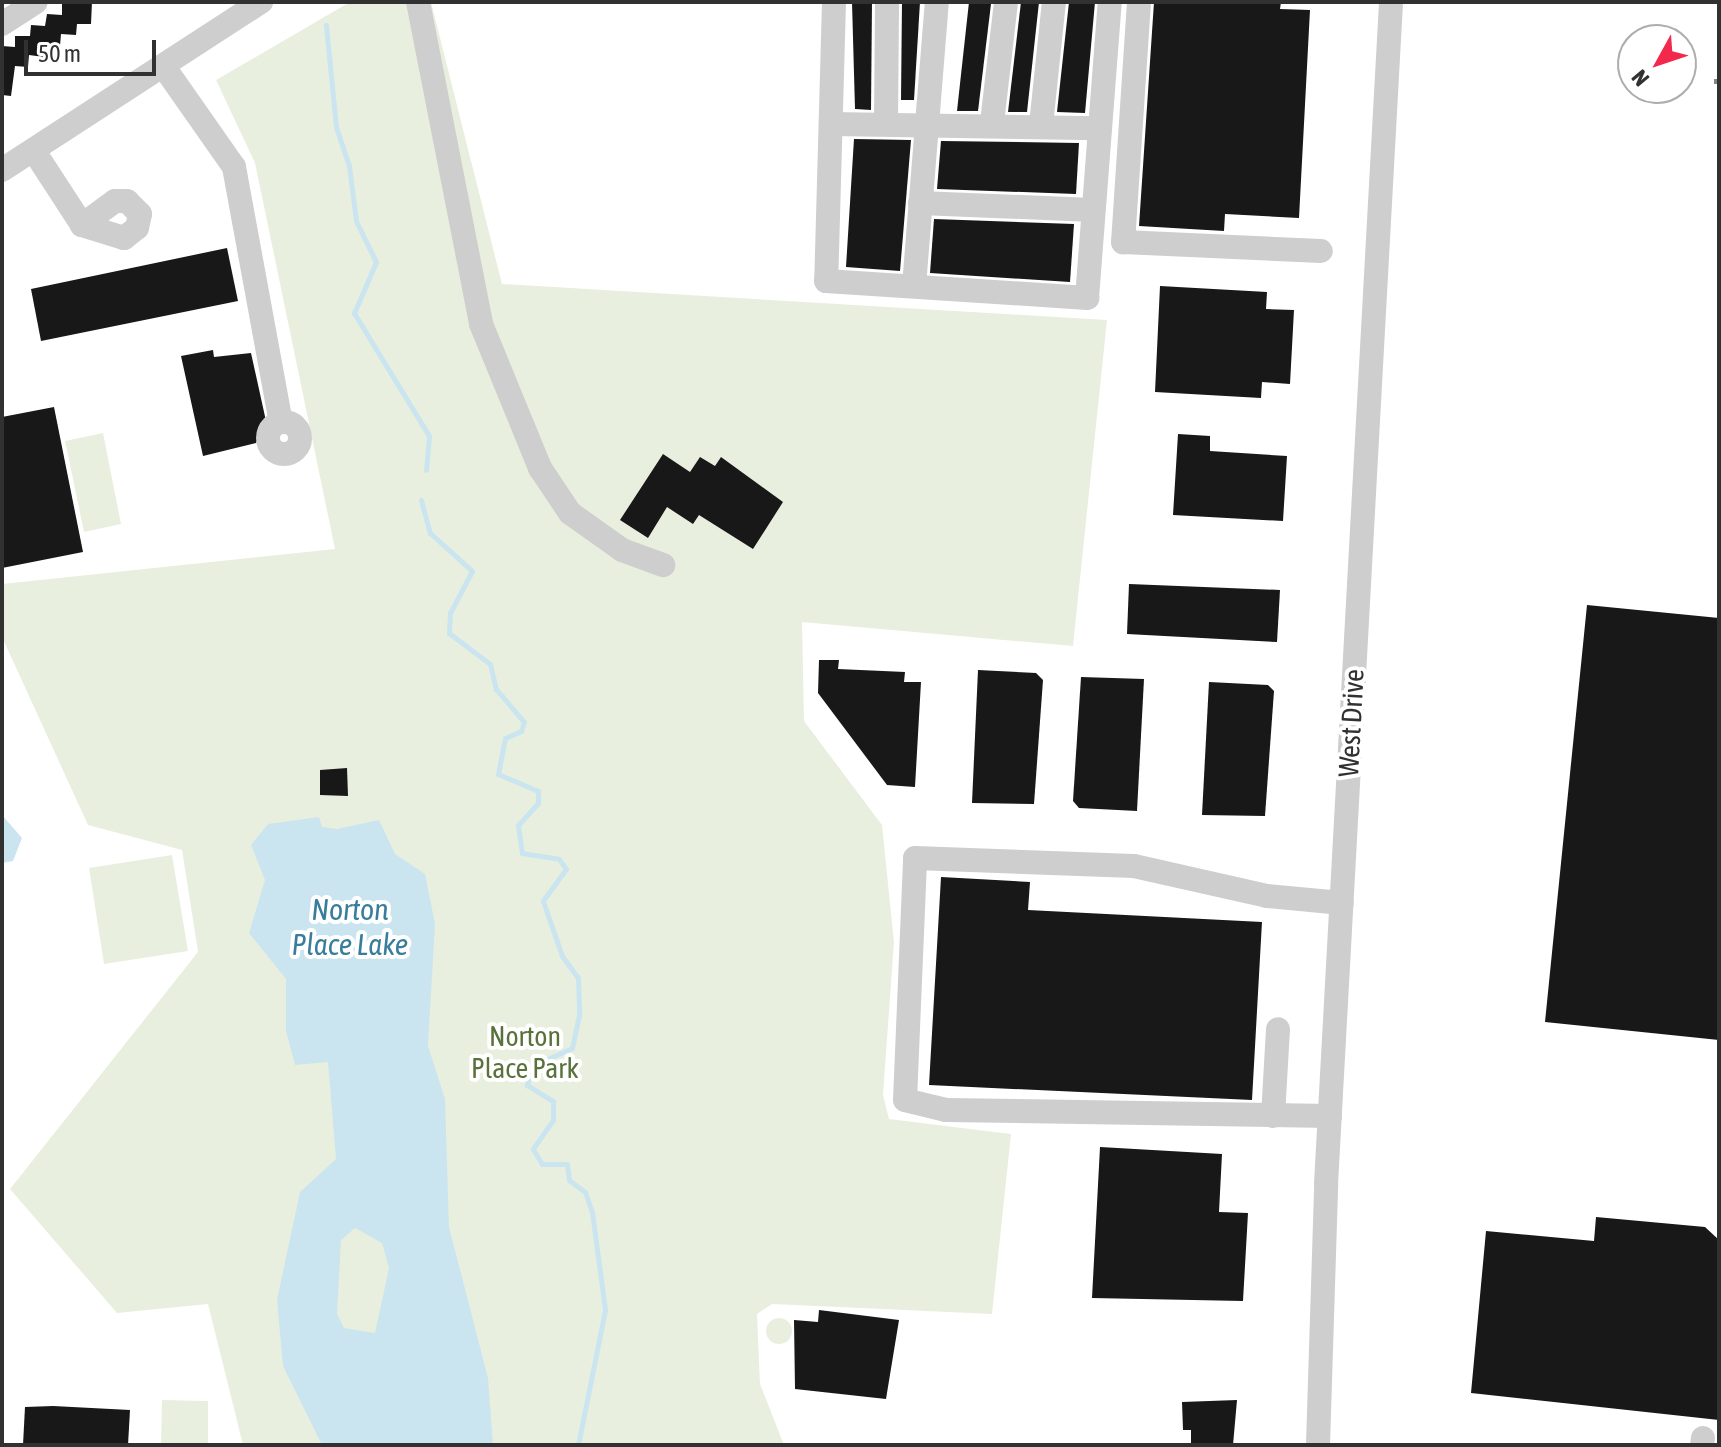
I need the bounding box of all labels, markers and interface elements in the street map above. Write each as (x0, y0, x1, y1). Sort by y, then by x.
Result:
scale bar (28, 24, 160, 74)
north arrow (1617, 24, 1697, 104)
text: 50 m (38, 40, 81, 67)
text: N (1626, 65, 1654, 91)
street label: West Drive (1331, 668, 1371, 778)
water label: Norton Place Lake (292, 891, 408, 962)
park label: Norton Place Park (471, 1019, 579, 1085)

